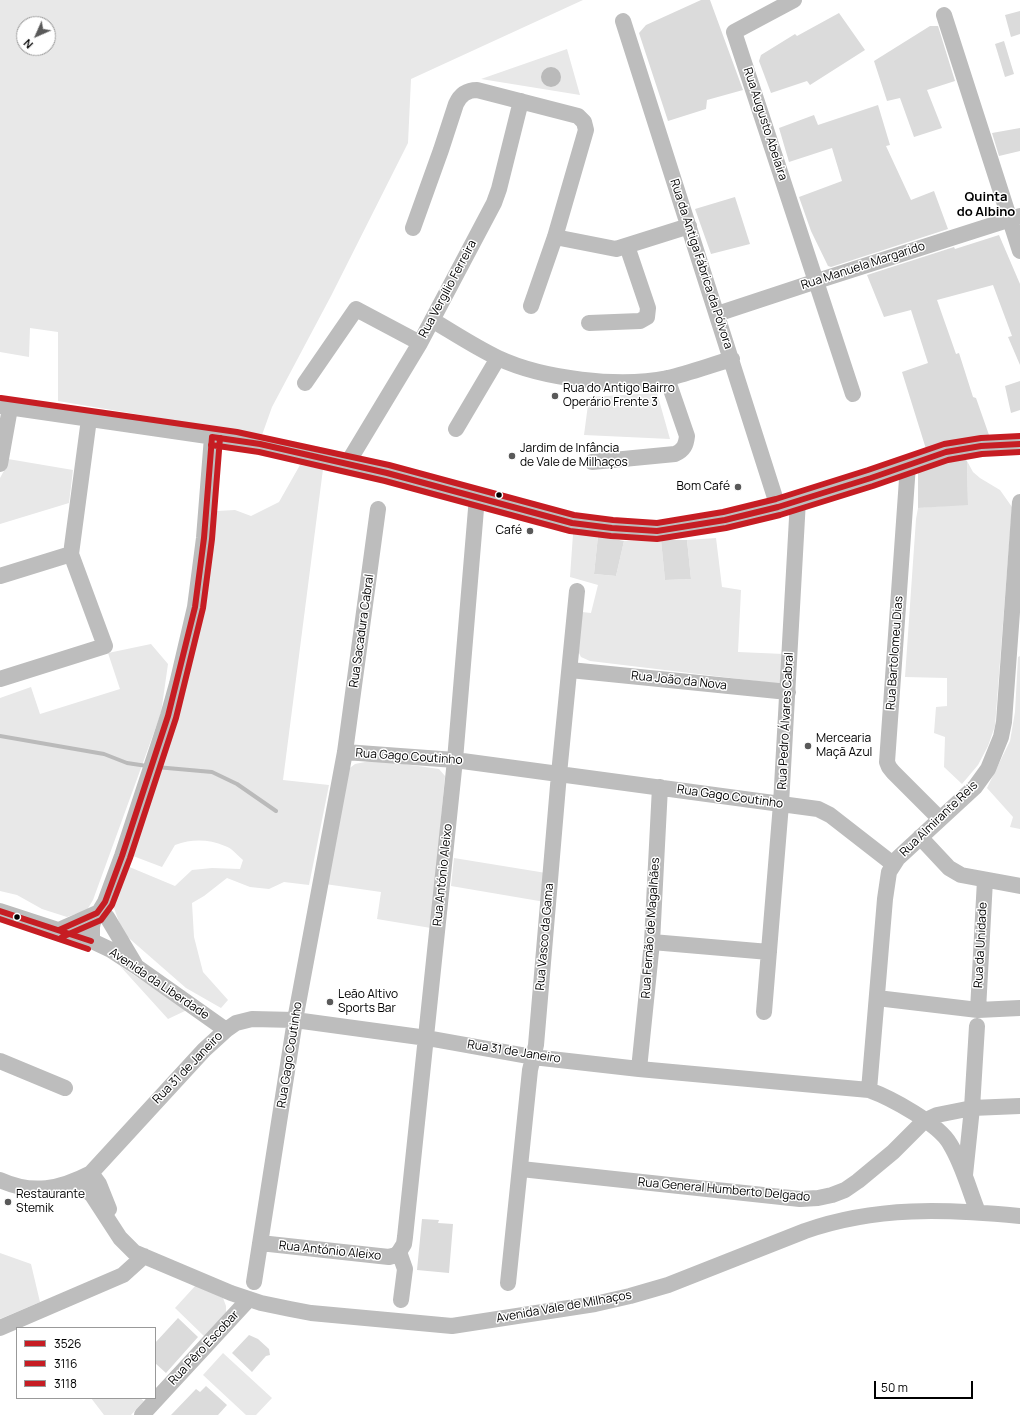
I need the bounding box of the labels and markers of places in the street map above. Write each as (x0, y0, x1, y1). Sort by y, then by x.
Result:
place label: Rua do Antigo Bairro Operário Frente 3 (563, 382, 675, 410)
marker: Rua do Antigo Bairro Operário Frente 3 (550, 391, 560, 401)
place label: Jardim de Infância de Vale de Milhaços (520, 442, 628, 470)
marker: Jardim de Infância de Vale de Milhaços (507, 451, 517, 461)
place label: Bom Café (676, 480, 730, 494)
marker: Bom Café (733, 482, 743, 492)
unlabelled marker (494, 490, 504, 500)
place label: Café (495, 524, 522, 538)
marker: Café (525, 526, 535, 536)
place label: Mercearia Maçã Azul (816, 732, 872, 760)
marker: Mercearia Maçã Azul (803, 741, 813, 751)
unlabelled marker (12, 912, 22, 922)
place label: Leão Altivo Sports Bar (338, 988, 398, 1016)
marker: Leão Altivo Sports Bar (325, 997, 335, 1007)
place label: Restaurante Stemik (16, 1188, 85, 1216)
marker: Restaurante Stemik (3, 1197, 13, 1207)

